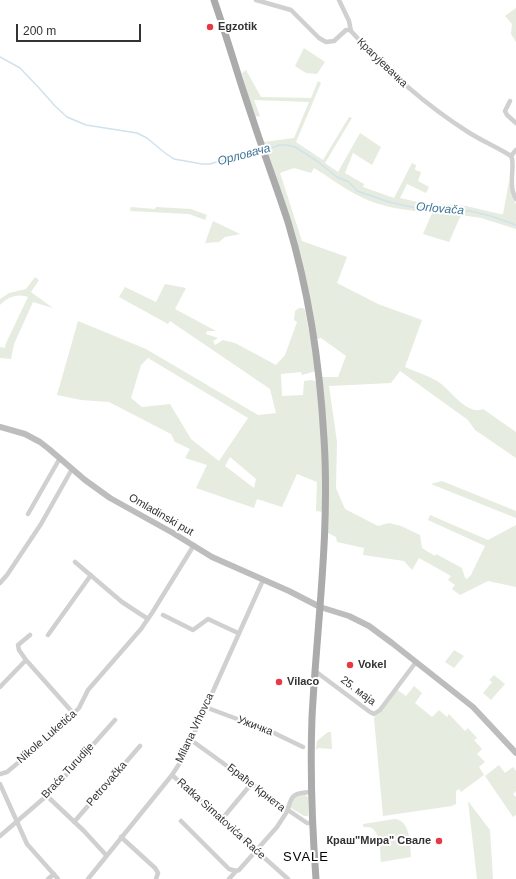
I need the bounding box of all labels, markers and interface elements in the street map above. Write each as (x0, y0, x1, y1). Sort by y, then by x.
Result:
scale bar (18, 16, 143, 42)
place label: Egzotik (218, 20, 257, 34)
marker: Egzotik (205, 22, 215, 32)
text: 200 m (23, 24, 56, 38)
street label: Крагујевачка (354, 36, 410, 90)
water label: Орловача (216, 141, 272, 169)
water label: Orlovača (415, 200, 465, 218)
street label: Omladinski put (126, 491, 196, 539)
place label: Vokel (358, 658, 387, 672)
marker: Vokel (345, 660, 355, 670)
street label: 25. маја (338, 674, 378, 708)
place label: Vilaco (287, 675, 319, 689)
marker: Vilaco (274, 677, 284, 687)
street label: Milana Vrhovca (173, 691, 217, 765)
street label: Nikole Luketića (15, 708, 79, 766)
street label: Ужичка (235, 713, 275, 739)
street label: Braće Turudije (39, 740, 97, 802)
street label: Petrovačka (84, 759, 130, 809)
street label: Браће Крнета (224, 761, 288, 815)
street label: Ratka Simatovića Raće (174, 776, 268, 862)
place label: Краш"Мира" Свале (326, 834, 431, 848)
marker: Краш"Мира" Свале (434, 836, 444, 846)
district label: SVALE (283, 849, 329, 865)

